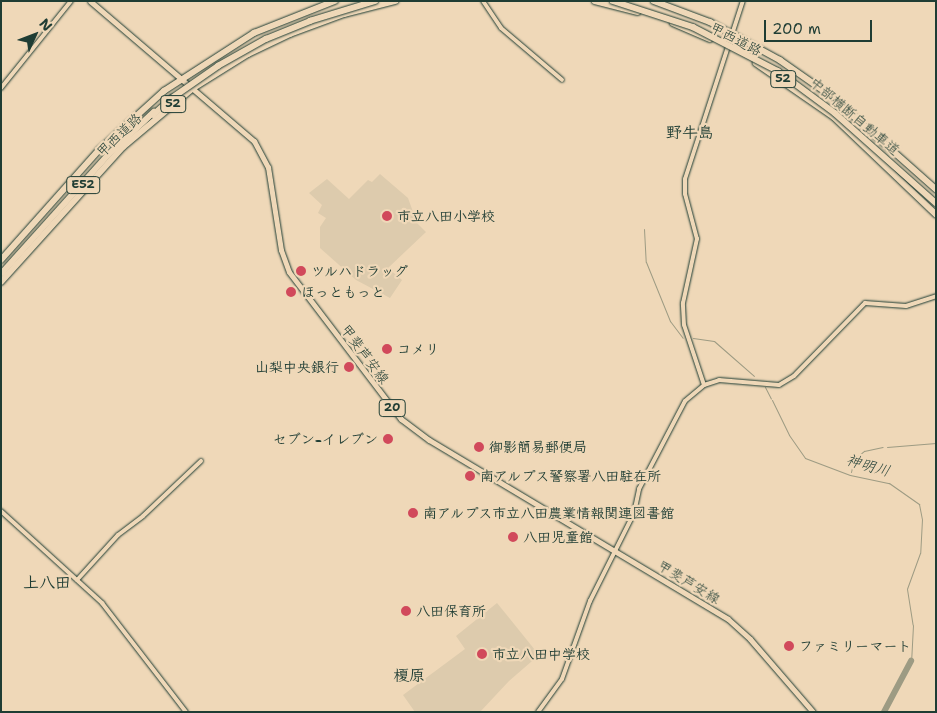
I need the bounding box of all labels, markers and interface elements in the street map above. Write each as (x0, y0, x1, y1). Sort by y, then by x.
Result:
north arrow (10, 10, 60, 60)
scale bar (767, 10, 874, 42)
text: N (36, 15, 56, 35)
street label: 甲西道路 (707, 19, 765, 59)
text: 200 m (772, 19, 821, 39)
road number: 52 (769, 70, 797, 88)
street label: 中部横断自動車道 (807, 74, 903, 158)
road number: 52 (159, 95, 187, 114)
street label: 甲西道路 (93, 110, 145, 160)
district label: 野牛島 (666, 123, 714, 143)
road number: E52 (66, 176, 100, 194)
place label: 市立八田小学校 (397, 208, 495, 224)
marker: 市立八田小学校 (381, 210, 393, 222)
place label: ツルハドラッグ (311, 263, 409, 279)
marker: ツルハドラッグ (295, 265, 307, 277)
place label: ほっともっと (301, 284, 385, 300)
marker: ほっともっと (285, 286, 297, 298)
street label: 甲斐芦安線 (337, 321, 393, 387)
place label: コメリ (397, 341, 439, 357)
marker: コメリ (381, 343, 393, 355)
place label: 山梨中央銀行 (255, 359, 339, 375)
marker: 山梨中央銀行 (343, 361, 355, 373)
road number: 20 (378, 398, 406, 418)
place label: セブン-イレブン (273, 431, 378, 447)
marker: セブン-イレブン (382, 433, 394, 445)
place label: 御影簡易郵便局 (489, 439, 587, 455)
marker: 御影簡易郵便局 (473, 441, 485, 453)
water label: 神明川 (844, 451, 892, 481)
place label: 南アルプス警察署八田駐在所 (480, 468, 662, 484)
marker: 南アルプス警察署八田駐在所 (464, 470, 476, 482)
place label: 南アルプス市立八田農業情報関連図書館 (423, 505, 675, 521)
marker: 南アルプス市立八田農業情報関連図書館 (407, 507, 419, 519)
place label: 八田児童館 (523, 529, 593, 545)
marker: 八田児童館 (507, 531, 519, 543)
street label: 甲斐芦安線 (655, 557, 723, 607)
district label: 上八田 (23, 573, 71, 593)
place label: 八田保育所 (416, 603, 486, 619)
marker: 八田保育所 (400, 605, 412, 617)
place label: ファミリーマート (799, 638, 911, 654)
marker: ファミリーマート (783, 640, 795, 652)
place label: 市立八田中学校 (492, 646, 590, 662)
marker: 市立八田中学校 (476, 648, 488, 660)
district label: 榎原 (393, 666, 425, 686)

